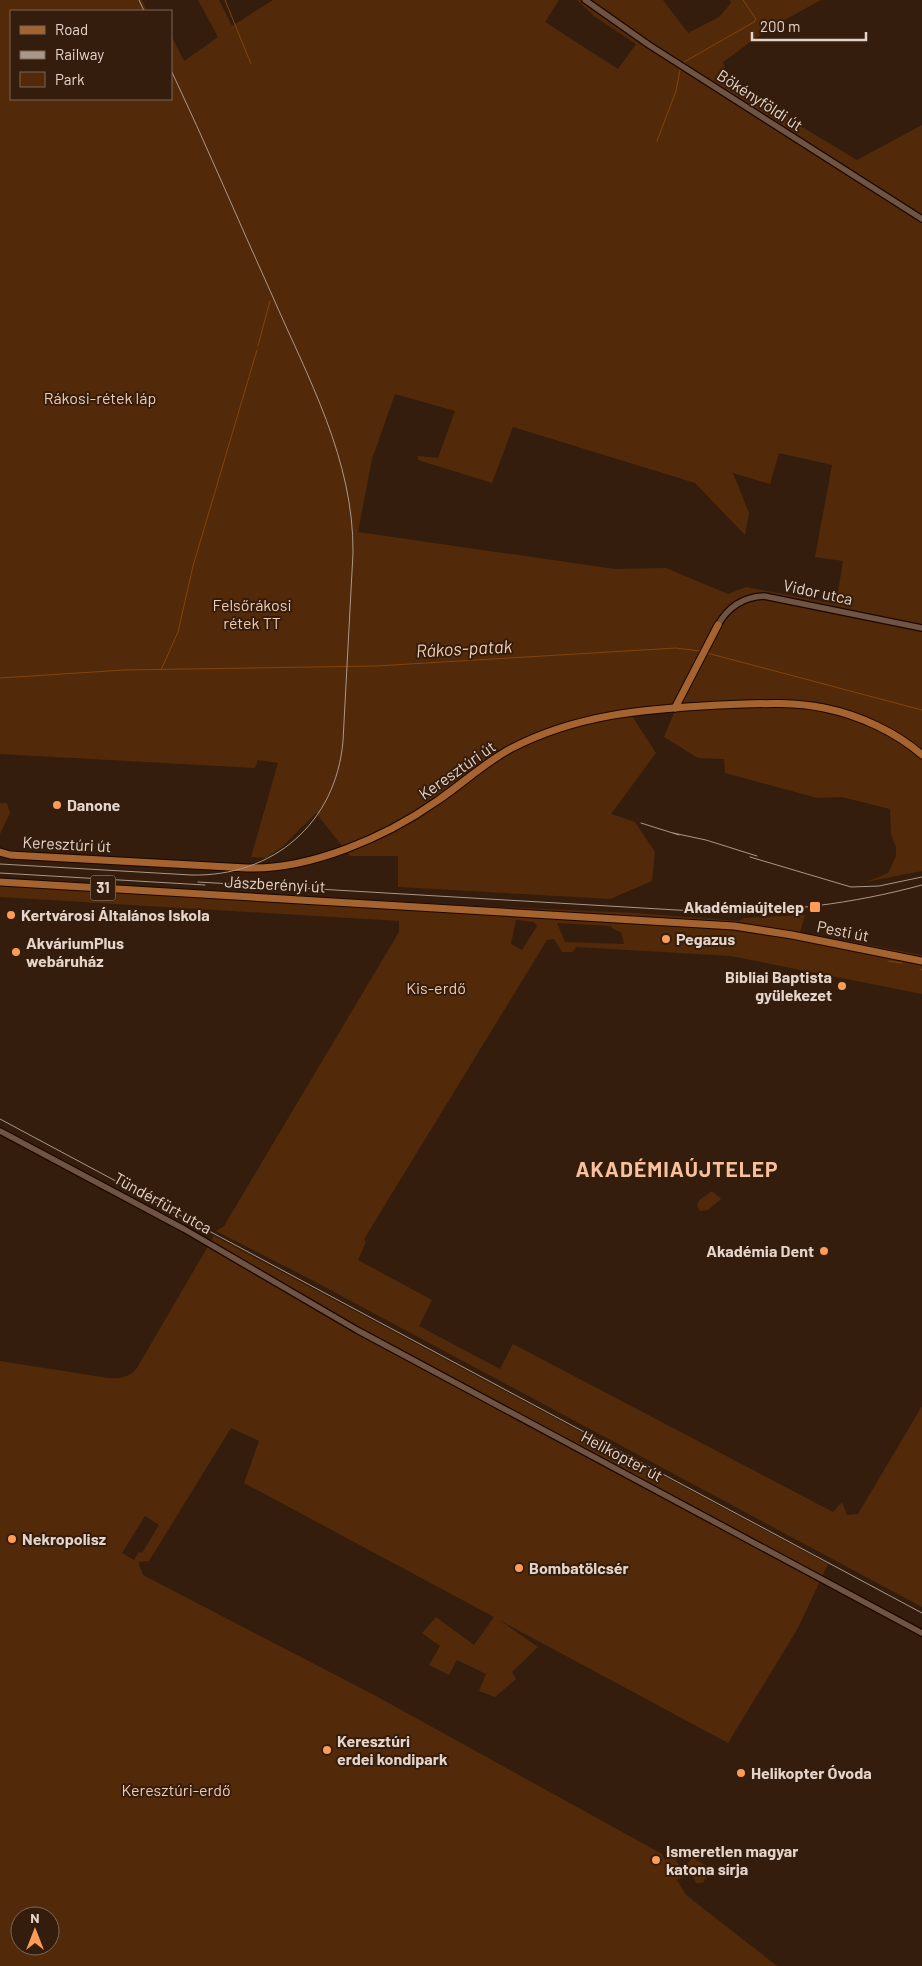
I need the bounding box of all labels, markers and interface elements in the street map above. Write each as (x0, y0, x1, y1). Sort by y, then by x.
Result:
legend (10, 10, 172, 100)
scale bar (752, 10, 866, 42)
text: 200 m (760, 17, 800, 35)
text: Road (55, 20, 88, 38)
text: Railway (55, 45, 104, 63)
street label: Bökényföldi út (714, 65, 807, 134)
text: Park (55, 70, 85, 88)
park label: Rákosi-rétek láp (44, 388, 156, 407)
street label: Vidor utca (782, 575, 855, 608)
park label: Felsőrákosi rétek TT (212, 595, 292, 632)
water label: Rákos-patak (415, 634, 513, 662)
street label: Keresztúri út (415, 736, 499, 803)
place label: Danone (67, 795, 121, 814)
marker: Danone (51, 799, 63, 811)
street label: Keresztúri út (22, 832, 112, 855)
street label: Jászberényi út (224, 871, 326, 896)
road number: 31 (90, 876, 116, 900)
place label: Akadémiaújtelep (684, 897, 804, 916)
marker: Akadémiaújtelep (808, 900, 822, 914)
place label: Kertvárosi Általános Iskola (21, 905, 210, 924)
marker: Kertvárosi Általános Iskola (5, 909, 17, 921)
street label: Pesti út (815, 916, 871, 945)
place label: Pegazus (676, 929, 735, 948)
place label: AkváriumPlus webáruház (26, 933, 124, 970)
marker: Pegazus (660, 933, 672, 945)
marker: AkváriumPlus webáruház (10, 946, 22, 958)
place label: Bibliai Baptista gyülekezet (725, 967, 832, 1004)
park label: Kis-erdő (406, 978, 466, 997)
marker: Bibliai Baptista gyülekezet (836, 980, 848, 992)
district label: AKADÉMIAÚJTELEP (575, 1156, 779, 1181)
street label: Tündérfürt utca (111, 1168, 215, 1237)
place label: Akadémia Dent (706, 1241, 814, 1260)
marker: Akadémia Dent (818, 1245, 830, 1257)
street label: Helikopter út (578, 1426, 666, 1485)
place label: Nekropolisz (22, 1529, 106, 1548)
marker: Nekropolisz (6, 1533, 18, 1545)
place label: Bombatölcsér (529, 1558, 629, 1577)
marker: Bombatölcsér (513, 1562, 525, 1574)
place label: Keresztúri erdei kondipark (337, 1731, 448, 1768)
marker: Keresztúri erdei kondipark (321, 1744, 333, 1756)
place label: Helikopter Óvoda (751, 1763, 872, 1782)
marker: Helikopter Óvoda (735, 1767, 747, 1779)
park label: Keresztúri-erdő (121, 1780, 231, 1799)
place label: Ismeretlen magyar katona sírja (666, 1841, 798, 1878)
marker: Ismeretlen magyar katona sírja (650, 1854, 662, 1866)
north arrow (10, 1906, 60, 1956)
text: N (30, 1909, 40, 1926)

